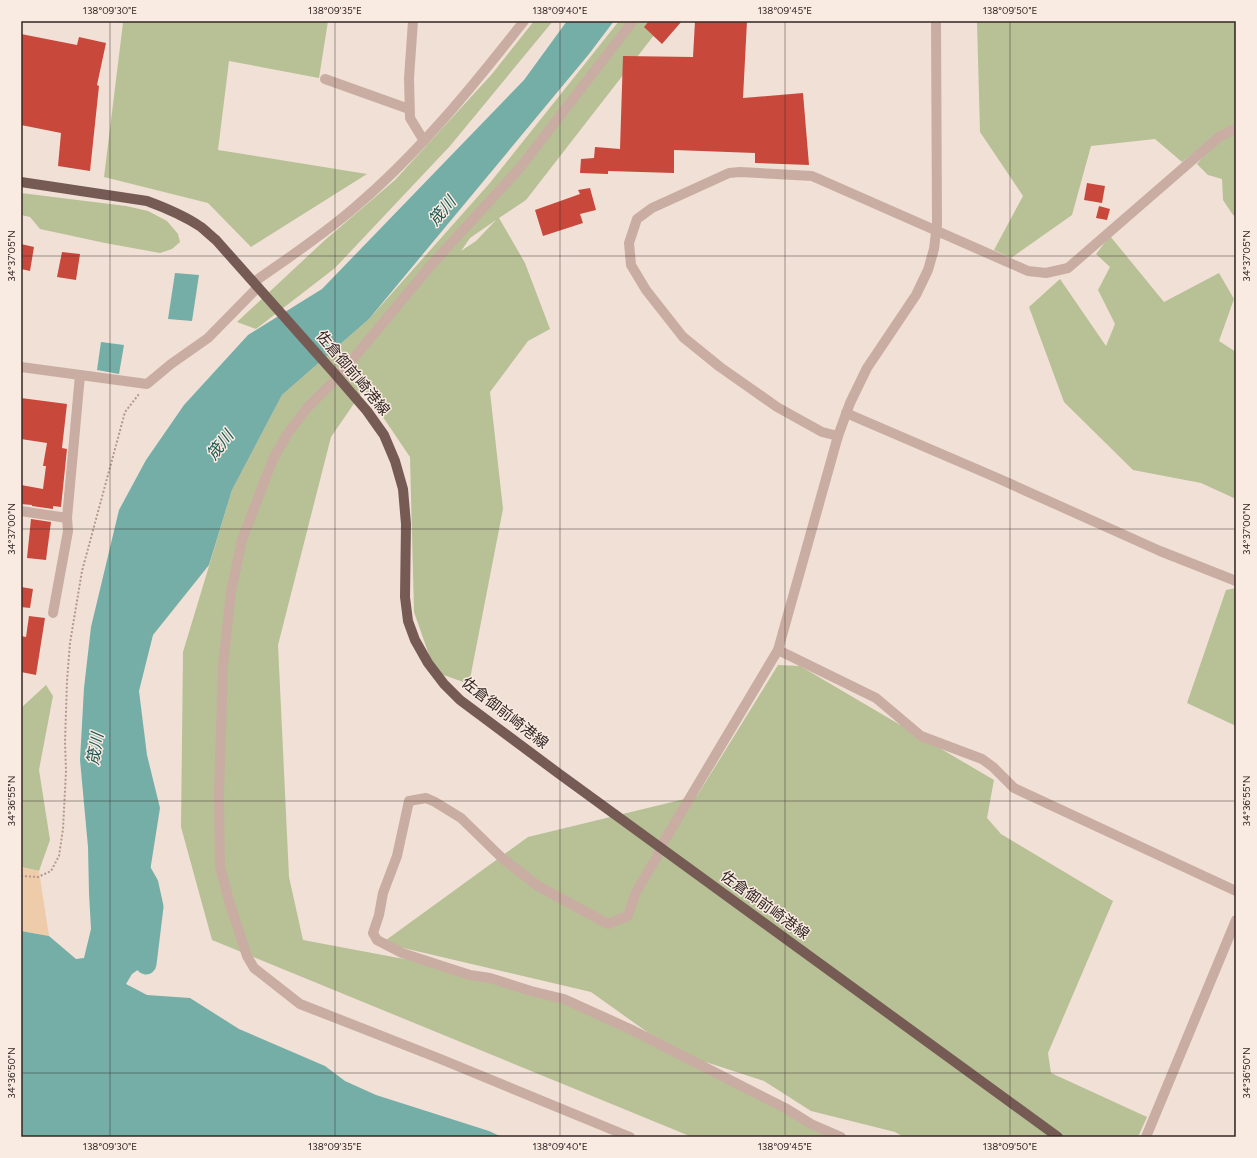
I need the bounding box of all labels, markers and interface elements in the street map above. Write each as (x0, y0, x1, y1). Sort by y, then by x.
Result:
text: 138°09'30"E (83, 4, 137, 17)
text: 138°09'35"E (308, 4, 362, 17)
text: 138°09'40"E (532, 4, 588, 17)
text: 138°09'45"E (758, 4, 812, 17)
text: 138°09'50"E (983, 4, 1037, 17)
water label: 筬川 (424, 191, 461, 229)
text: 34°37'05"N (5, 230, 18, 282)
text: 34°37'05"N (1240, 230, 1253, 282)
street label: 佐倉御前崎港線 (312, 327, 394, 419)
water label: 筬川 (203, 425, 239, 463)
text: 34°37'00"N (5, 503, 18, 555)
text: 34°37'00"N (1240, 503, 1253, 555)
street label: 佐倉御前崎港線 (458, 674, 552, 752)
water label: 筬川 (83, 730, 107, 766)
text: 34°36'55"N (5, 776, 18, 826)
text: 34°36'55"N (1240, 776, 1253, 826)
street label: 佐倉御前崎港線 (717, 867, 813, 943)
text: 34°36'50"N (5, 1047, 18, 1099)
text: 34°36'50"N (1240, 1047, 1253, 1099)
text: 138°09'30"E (83, 1140, 137, 1153)
text: 138°09'35"E (308, 1140, 362, 1153)
text: 138°09'40"E (532, 1140, 588, 1153)
text: 138°09'45"E (758, 1140, 812, 1153)
text: 138°09'50"E (983, 1140, 1037, 1153)

